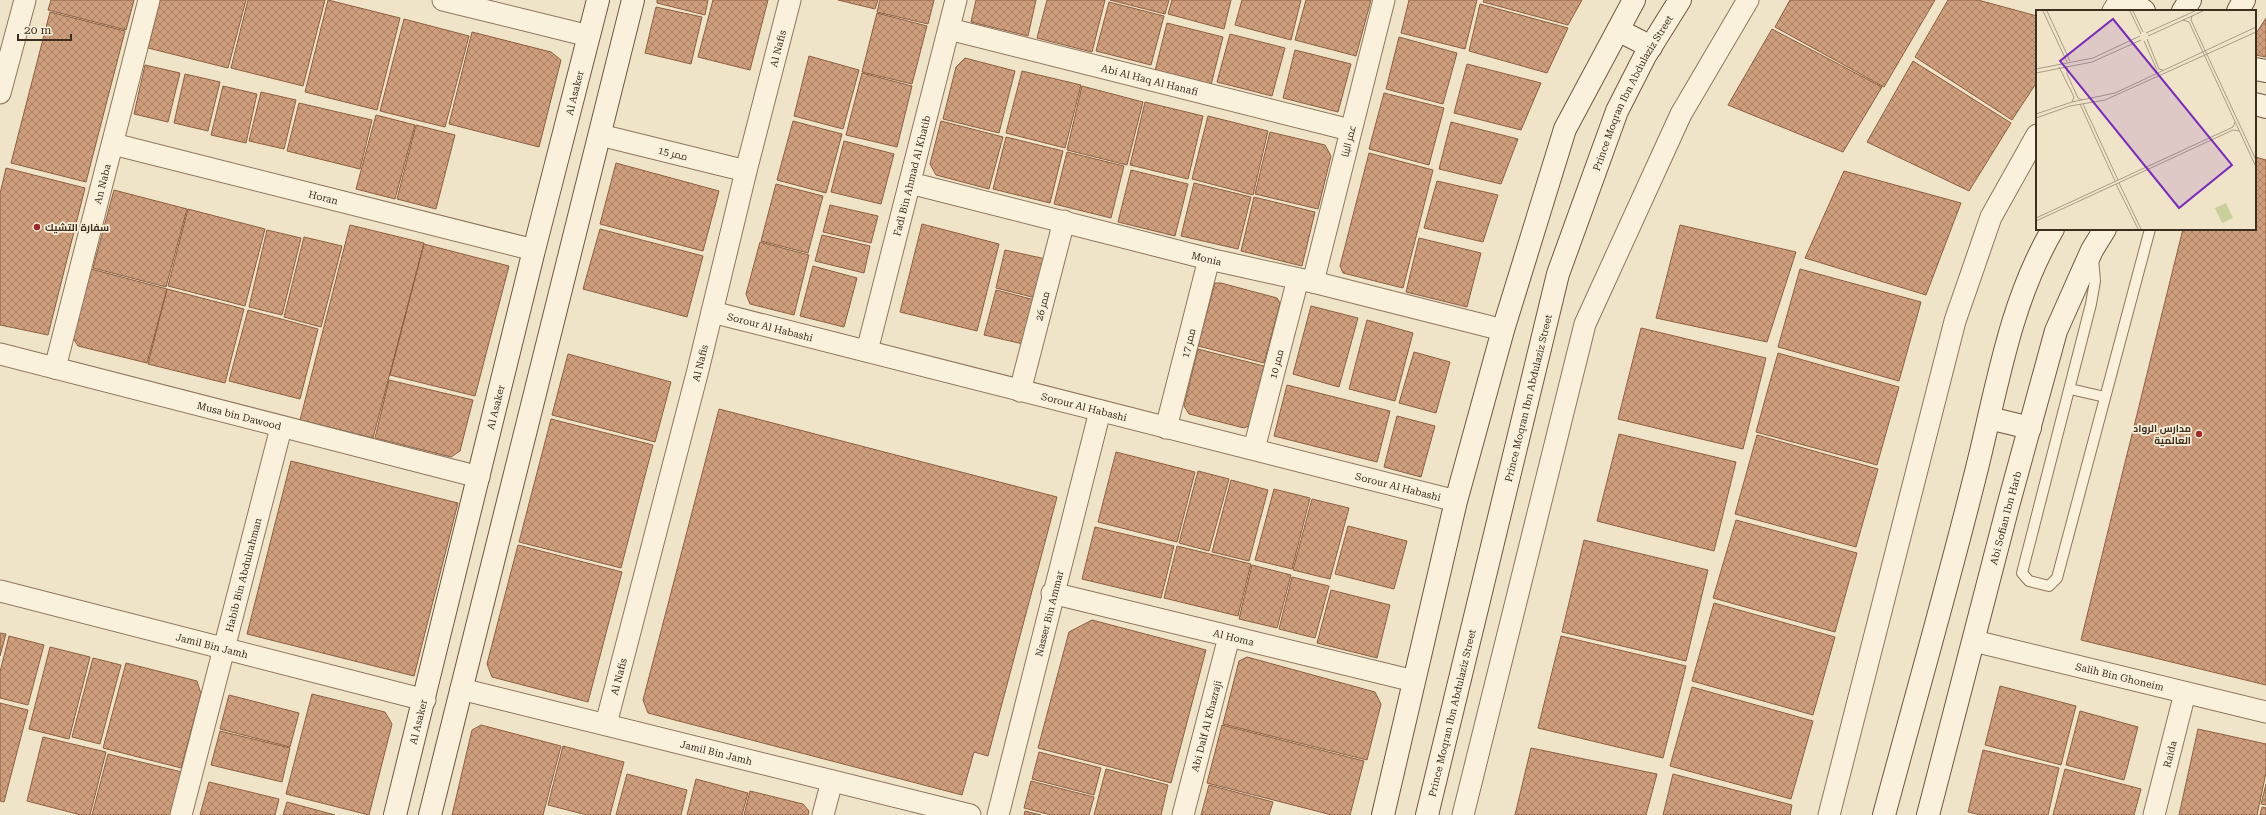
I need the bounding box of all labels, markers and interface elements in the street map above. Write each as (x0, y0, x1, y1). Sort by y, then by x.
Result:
inset map (2036, 10, 2256, 230)
street label: Prince Moqran Ibn Abdulaziz Street (1591, 13, 1675, 172)
scale bar (18, 16, 71, 42)
text: 20 m (24, 23, 51, 37)
street label: Al Nafis (768, 29, 788, 68)
street label: Abi Al Haq Al Hanafi (1100, 63, 1199, 98)
street label: Al Asaker (564, 70, 586, 117)
street label: Fadl Bin Ahmad Al Khatib (891, 114, 933, 237)
street label: عمر البنا (1339, 124, 1358, 158)
street label: ممر 15 (657, 145, 689, 162)
street label: An Naba (92, 162, 113, 205)
street label: Horan (307, 188, 340, 207)
marker: سفارة التشيك (32, 222, 42, 232)
place label: سفارة التشيك (45, 222, 109, 234)
street label: Monia (1190, 250, 1223, 268)
street label: ممر 26 (1033, 290, 1052, 322)
street label: Sorour Al Habashi (726, 311, 814, 343)
street label: Prince Moqran Ibn Abdulaziz Street (1503, 313, 1554, 483)
street label: ممر 17 (1180, 327, 1197, 359)
street label: Al Nafis (690, 343, 710, 383)
street label: ممر 10 (1267, 348, 1286, 380)
street label: Al Asaker (485, 384, 507, 431)
street label: Sorour Al Habashi (1040, 391, 1128, 423)
street label: Musa bin Dawood (196, 400, 283, 432)
place label: مدارس الرواد العالمية (2133, 423, 2191, 447)
marker: مدارس الرواد العالمية (2194, 429, 2204, 439)
street label: Abi Sofian Ibn Harb (1988, 470, 2023, 566)
street label: Sorour Al Habashi (1354, 471, 1442, 503)
street label: Habib Bin Abdulrahman (224, 516, 264, 633)
street label: Nasser Bin Ammar (1033, 569, 1066, 658)
street label: Al Homa (1212, 627, 1256, 648)
street label: Prince Moqran Ibn Abdulaziz Street (1427, 628, 1478, 798)
street label: Jamil Bin Jamh (175, 631, 250, 661)
street label: Al Nafis (609, 657, 629, 696)
street label: Salih Bin Ghoneim (2074, 661, 2165, 693)
street label: Abi Dalf Al Khazraji (1189, 679, 1224, 773)
street label: Al Asaker (408, 698, 429, 745)
street label: Jamil Bin Jamh (679, 738, 754, 767)
street label: Raida (2161, 739, 2179, 769)

